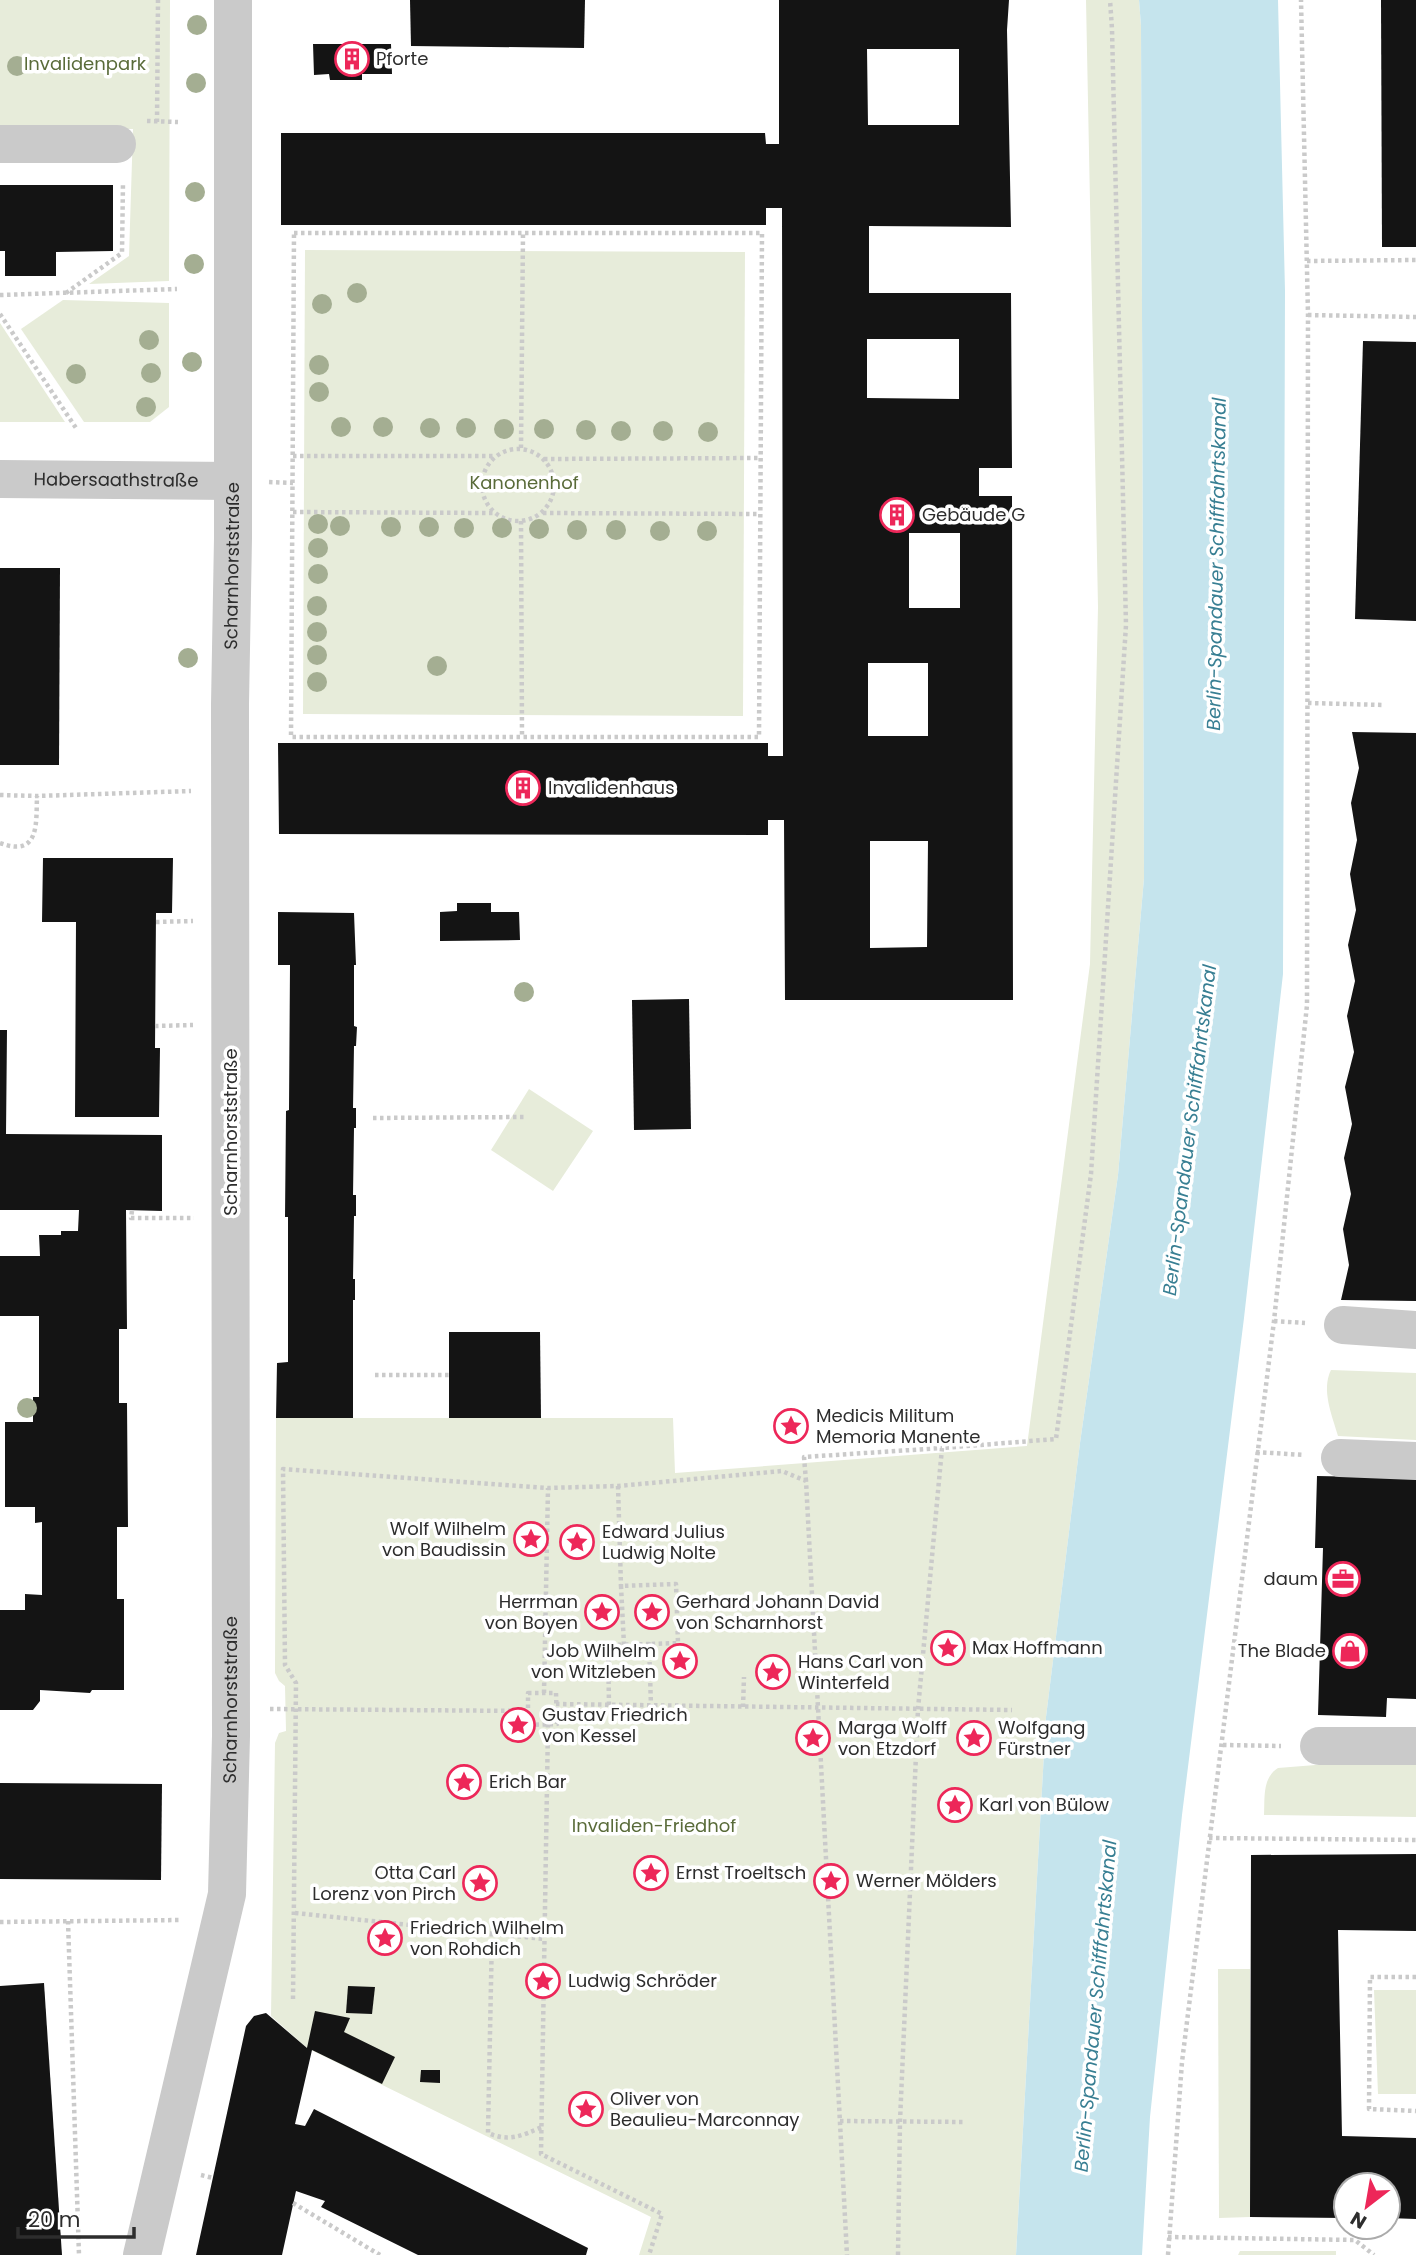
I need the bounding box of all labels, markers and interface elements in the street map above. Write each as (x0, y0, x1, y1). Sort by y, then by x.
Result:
building icon: Pforte (333, 40, 371, 78)
place label: Pforte (376, 46, 428, 71)
park label: Invalidenpark (24, 51, 147, 76)
water label: Berlin-Spandauer Schifffahrtskanal (1200, 397, 1233, 731)
street label: Habersaathstraße (33, 466, 199, 493)
park label: Kanonenhof (469, 470, 579, 495)
street label: Scharnhorststraße (218, 482, 245, 650)
building icon: Gebäude G (878, 496, 916, 534)
place label: Gebäude G (922, 502, 1025, 527)
building icon: Invalidenhaus (504, 769, 542, 807)
place label: Invalidenhaus (548, 775, 675, 800)
water label: Berlin-Spandauer Schifffahrtskanal (1156, 963, 1223, 1297)
street label: Scharnhorststraße (218, 1048, 243, 1216)
place label: Medicis Militum Memoria Manente (816, 1403, 980, 1449)
place icon: Medicis Militum Memoria Manente (772, 1407, 810, 1445)
place label: Wolf Wilhelm von Baudissin (382, 1516, 506, 1562)
place label: Edward Julius Ludwig Nolte (602, 1519, 725, 1565)
place icon: Wolf Wilhelm von Baudissin (512, 1520, 550, 1558)
place icon: Edward Julius Ludwig Nolte (558, 1523, 596, 1561)
office icon: daum (1324, 1560, 1362, 1598)
place label: daum (1264, 1566, 1318, 1591)
place label: Herrman von Boyen (485, 1589, 578, 1635)
place label: Gerhard Johann David von Scharnhorst (676, 1589, 879, 1635)
place icon: Herrman von Boyen (583, 1593, 621, 1631)
place icon: Gerhard Johann David von Scharnhorst (633, 1593, 671, 1631)
street label: Scharnhorststraße (217, 1616, 243, 1784)
place icon: Max Hoffmann (929, 1629, 967, 1667)
shop icon: The Blade (1331, 1632, 1369, 1670)
place label: Max Hoffmann (972, 1635, 1103, 1660)
place label: Job Wilhelm von Witzleben (531, 1638, 656, 1684)
place label: The Blade (1238, 1638, 1326, 1663)
place icon: Job Wilhelm von Witzleben (661, 1642, 699, 1680)
place label: Hans Carl von Winterfeld (798, 1649, 924, 1695)
place icon: Hans Carl von Winterfeld (754, 1653, 792, 1691)
place label: Gustav Friedrich von Kessel (542, 1702, 688, 1748)
place icon: Gustav Friedrich von Kessel (499, 1706, 537, 1744)
place label: Marga Wolff von Etzdorf (838, 1715, 947, 1761)
place label: Wolfgang Fürstner (998, 1715, 1085, 1761)
place icon: Marga Wolff von Etzdorf (794, 1719, 832, 1757)
place icon: Wolfgang Fürstner (955, 1719, 993, 1757)
place icon: Erich Bar (445, 1763, 483, 1801)
place label: Erich Bar (489, 1769, 567, 1794)
place icon: Karl von Bülow (936, 1786, 974, 1824)
place label: Karl von Bülow (979, 1792, 1109, 1817)
park label: Invaliden-Friedhof (572, 1813, 736, 1838)
water label: Berlin-Spandauer Schifffahrtskanal (1068, 1839, 1123, 2173)
place icon: Ernst Troeltsch (632, 1854, 670, 1892)
place label: Otta Carl Lorenz von Pirch (312, 1860, 456, 1906)
place label: Ernst Troeltsch (676, 1860, 806, 1885)
place icon: Werner Mölders (812, 1862, 850, 1900)
place icon: Otta Carl Lorenz von Pirch (461, 1864, 499, 1902)
place label: Werner Mölders (856, 1868, 997, 1893)
place label: Friedrich Wilhelm von Rohdich (410, 1915, 564, 1961)
place icon: Friedrich Wilhelm von Rohdich (366, 1919, 404, 1957)
place icon: Ludwig Schröder (524, 1962, 562, 2000)
place label: Ludwig Schröder (568, 1968, 717, 1993)
place label: Oliver von Beaulieu-Marconnay (610, 2086, 800, 2132)
place icon: Oliver von Beaulieu-Marconnay (567, 2090, 605, 2128)
north arrow (1332, 2171, 1402, 2241)
scale bar (18, 2196, 133, 2240)
text: 20 m (28, 2205, 81, 2234)
text: N (1345, 2205, 1372, 2235)

